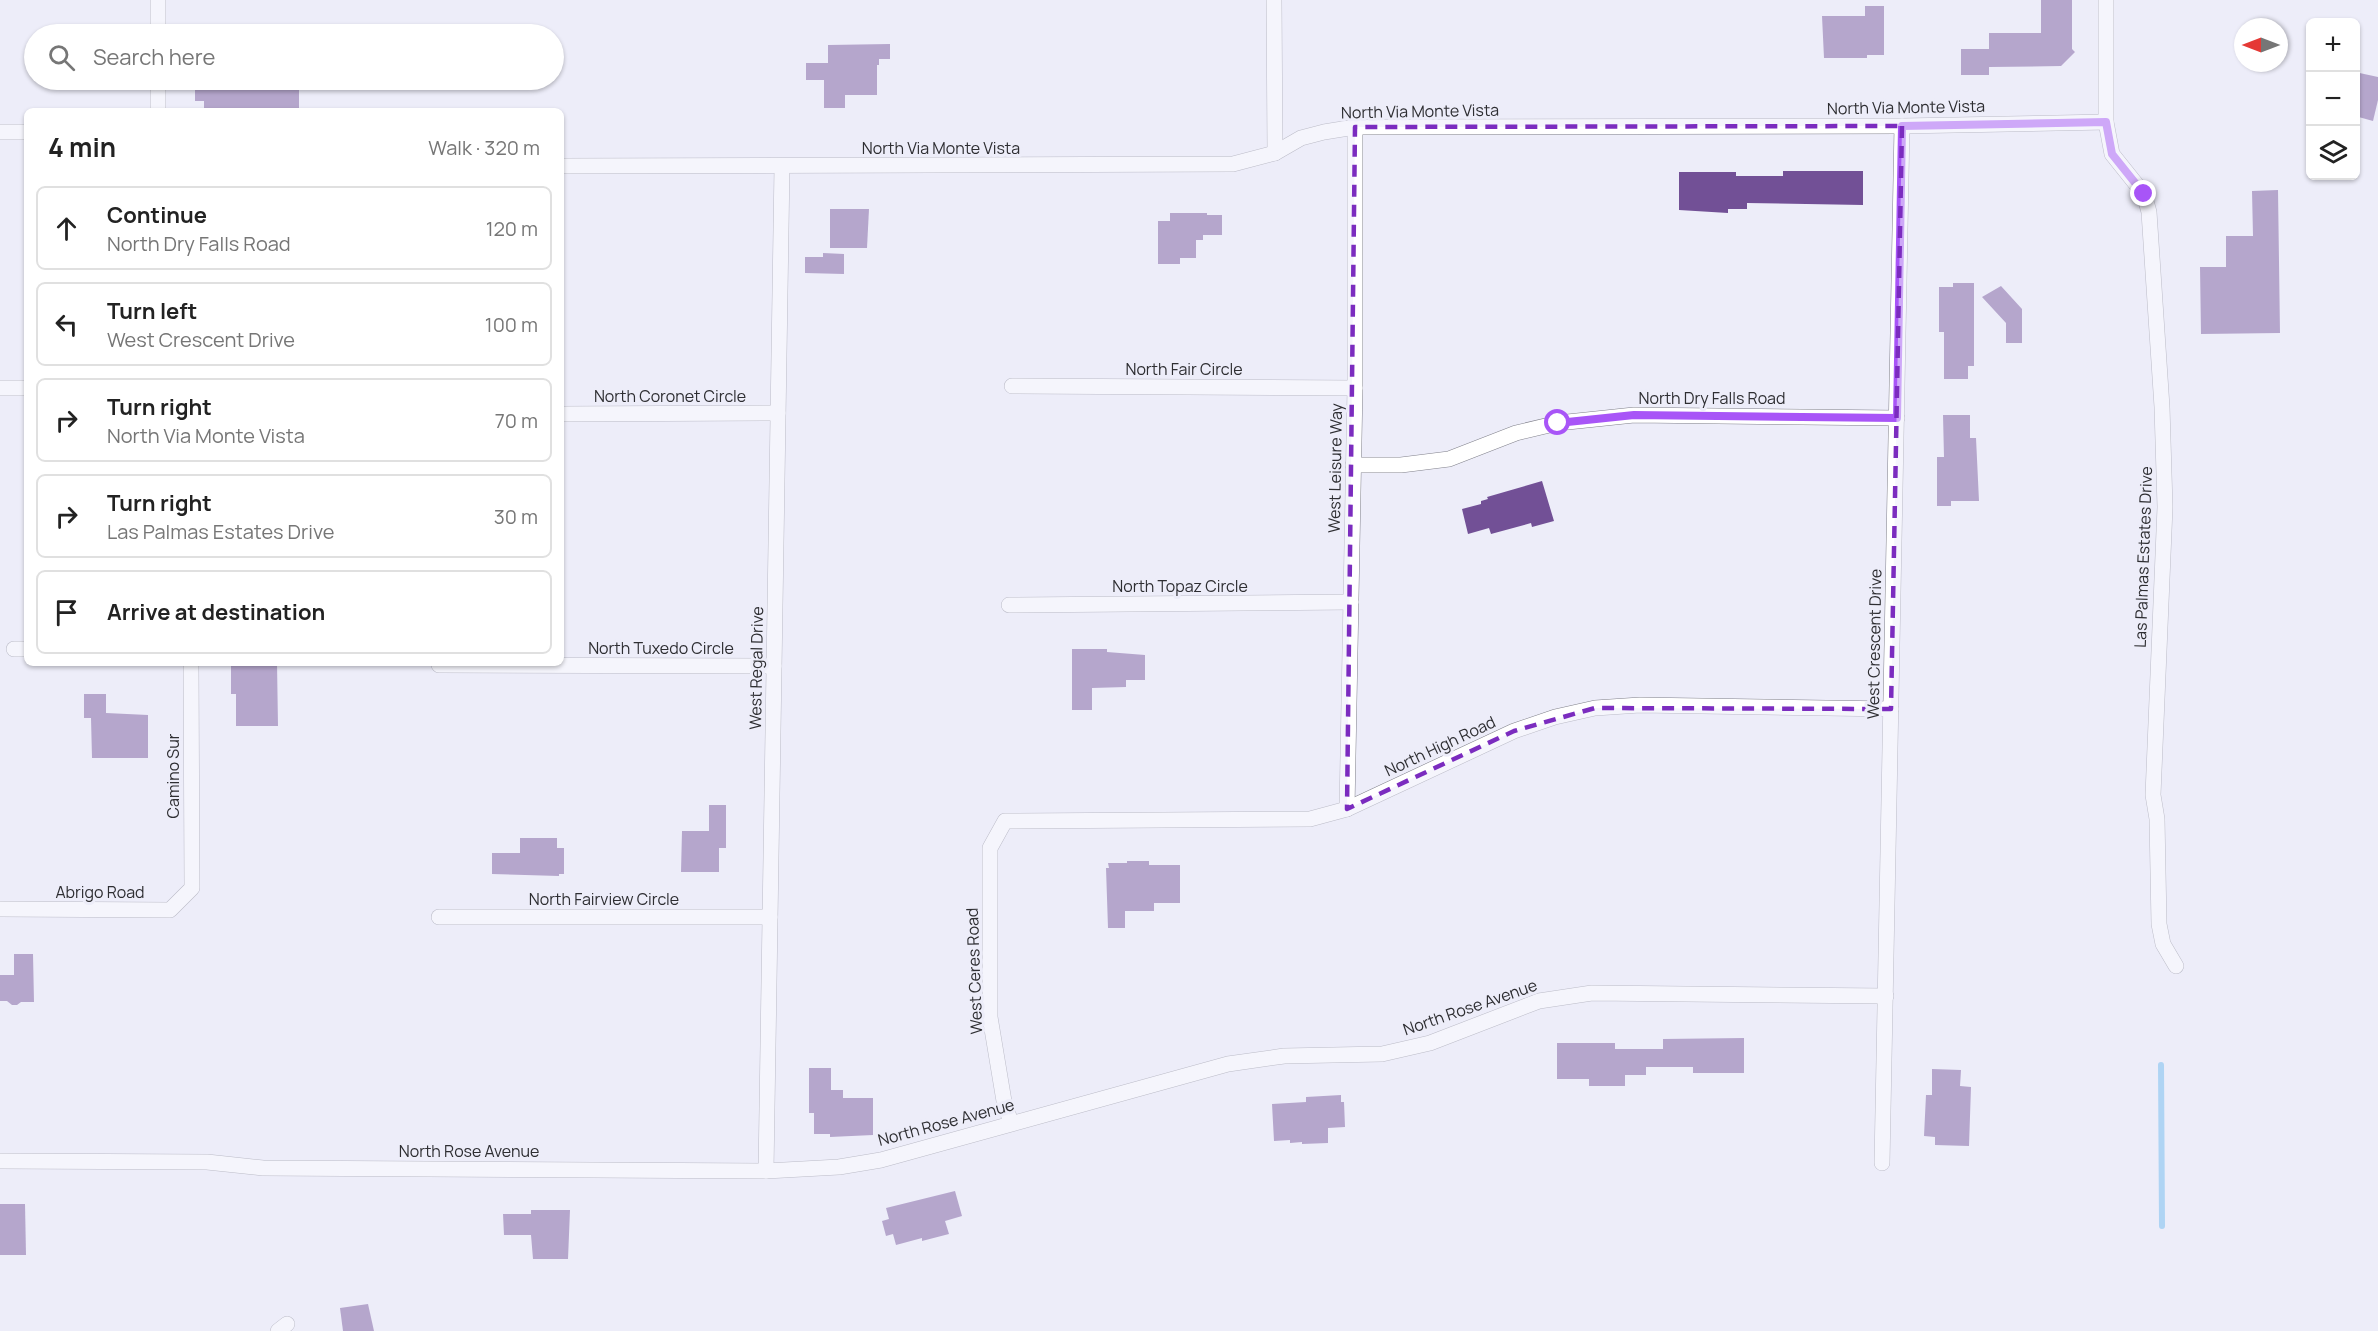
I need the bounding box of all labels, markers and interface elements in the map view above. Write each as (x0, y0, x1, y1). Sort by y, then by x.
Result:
north arrow (2234, 18, 2288, 72)
map controls (2306, 18, 2360, 180)
button: + (2306, 18, 2360, 72)
search box (24, 24, 564, 90)
icon: search (45, 41, 78, 74)
text: Search here (93, 42, 215, 72)
button: − (2306, 72, 2360, 126)
street label: North Via Monte Vista (1827, 95, 1985, 119)
street label: North Via Monte Vista (1341, 99, 1499, 123)
button: layers (2306, 126, 2360, 180)
text: 4 min (48, 129, 116, 165)
text: Walk · 320 m (428, 134, 540, 161)
street label: North Via Monte Vista (862, 137, 1020, 159)
route end (2130, 180, 2156, 206)
text: Continue (107, 200, 207, 230)
icon: ahead (50, 212, 83, 245)
text: 120 m (486, 215, 538, 242)
text: North Dry Falls Road (107, 230, 291, 257)
text: Turn left (107, 296, 197, 326)
icon: left (50, 308, 83, 341)
text: 100 m (485, 311, 538, 338)
text: West Crescent Drive (107, 326, 295, 353)
street label: North Fair Circle (1125, 358, 1243, 380)
street label: North Coronet Circle (594, 385, 746, 407)
street label: North Dry Falls Road (1639, 387, 1785, 409)
text: Turn right (107, 392, 212, 422)
street label: West Leisure Way (1323, 402, 1347, 533)
icon: right (50, 404, 83, 437)
text: 70 m (495, 407, 538, 434)
route start (1544, 409, 1570, 435)
text: North Via Monte Vista (107, 422, 305, 449)
street label: Las Palmas Estates Drive (2129, 466, 2157, 648)
text: Turn right (107, 488, 212, 518)
icon: right (50, 500, 83, 533)
text: 30 m (494, 503, 538, 530)
text: Las Palmas Estates Drive (107, 518, 334, 545)
street label: West Crescent Drive (1862, 569, 1886, 719)
street label: North Topaz Circle (1112, 575, 1248, 597)
icon: arrive (50, 596, 83, 629)
text: Arrive at destination (107, 597, 325, 627)
street label: West Regal Drive (744, 606, 768, 730)
street label: North Tuxedo Circle (588, 637, 734, 659)
street label: North High Road (1381, 711, 1499, 781)
street label: Camino Sur (162, 733, 184, 818)
street label: Abrigo Road (55, 881, 145, 903)
street label: North Fairview Circle (529, 888, 679, 910)
street label: West Ceres Road (961, 907, 987, 1035)
street label: North Rose Avenue (1400, 974, 1540, 1040)
street label: North Rose Avenue (875, 1093, 1017, 1151)
street label: North Rose Avenue (399, 1140, 539, 1162)

